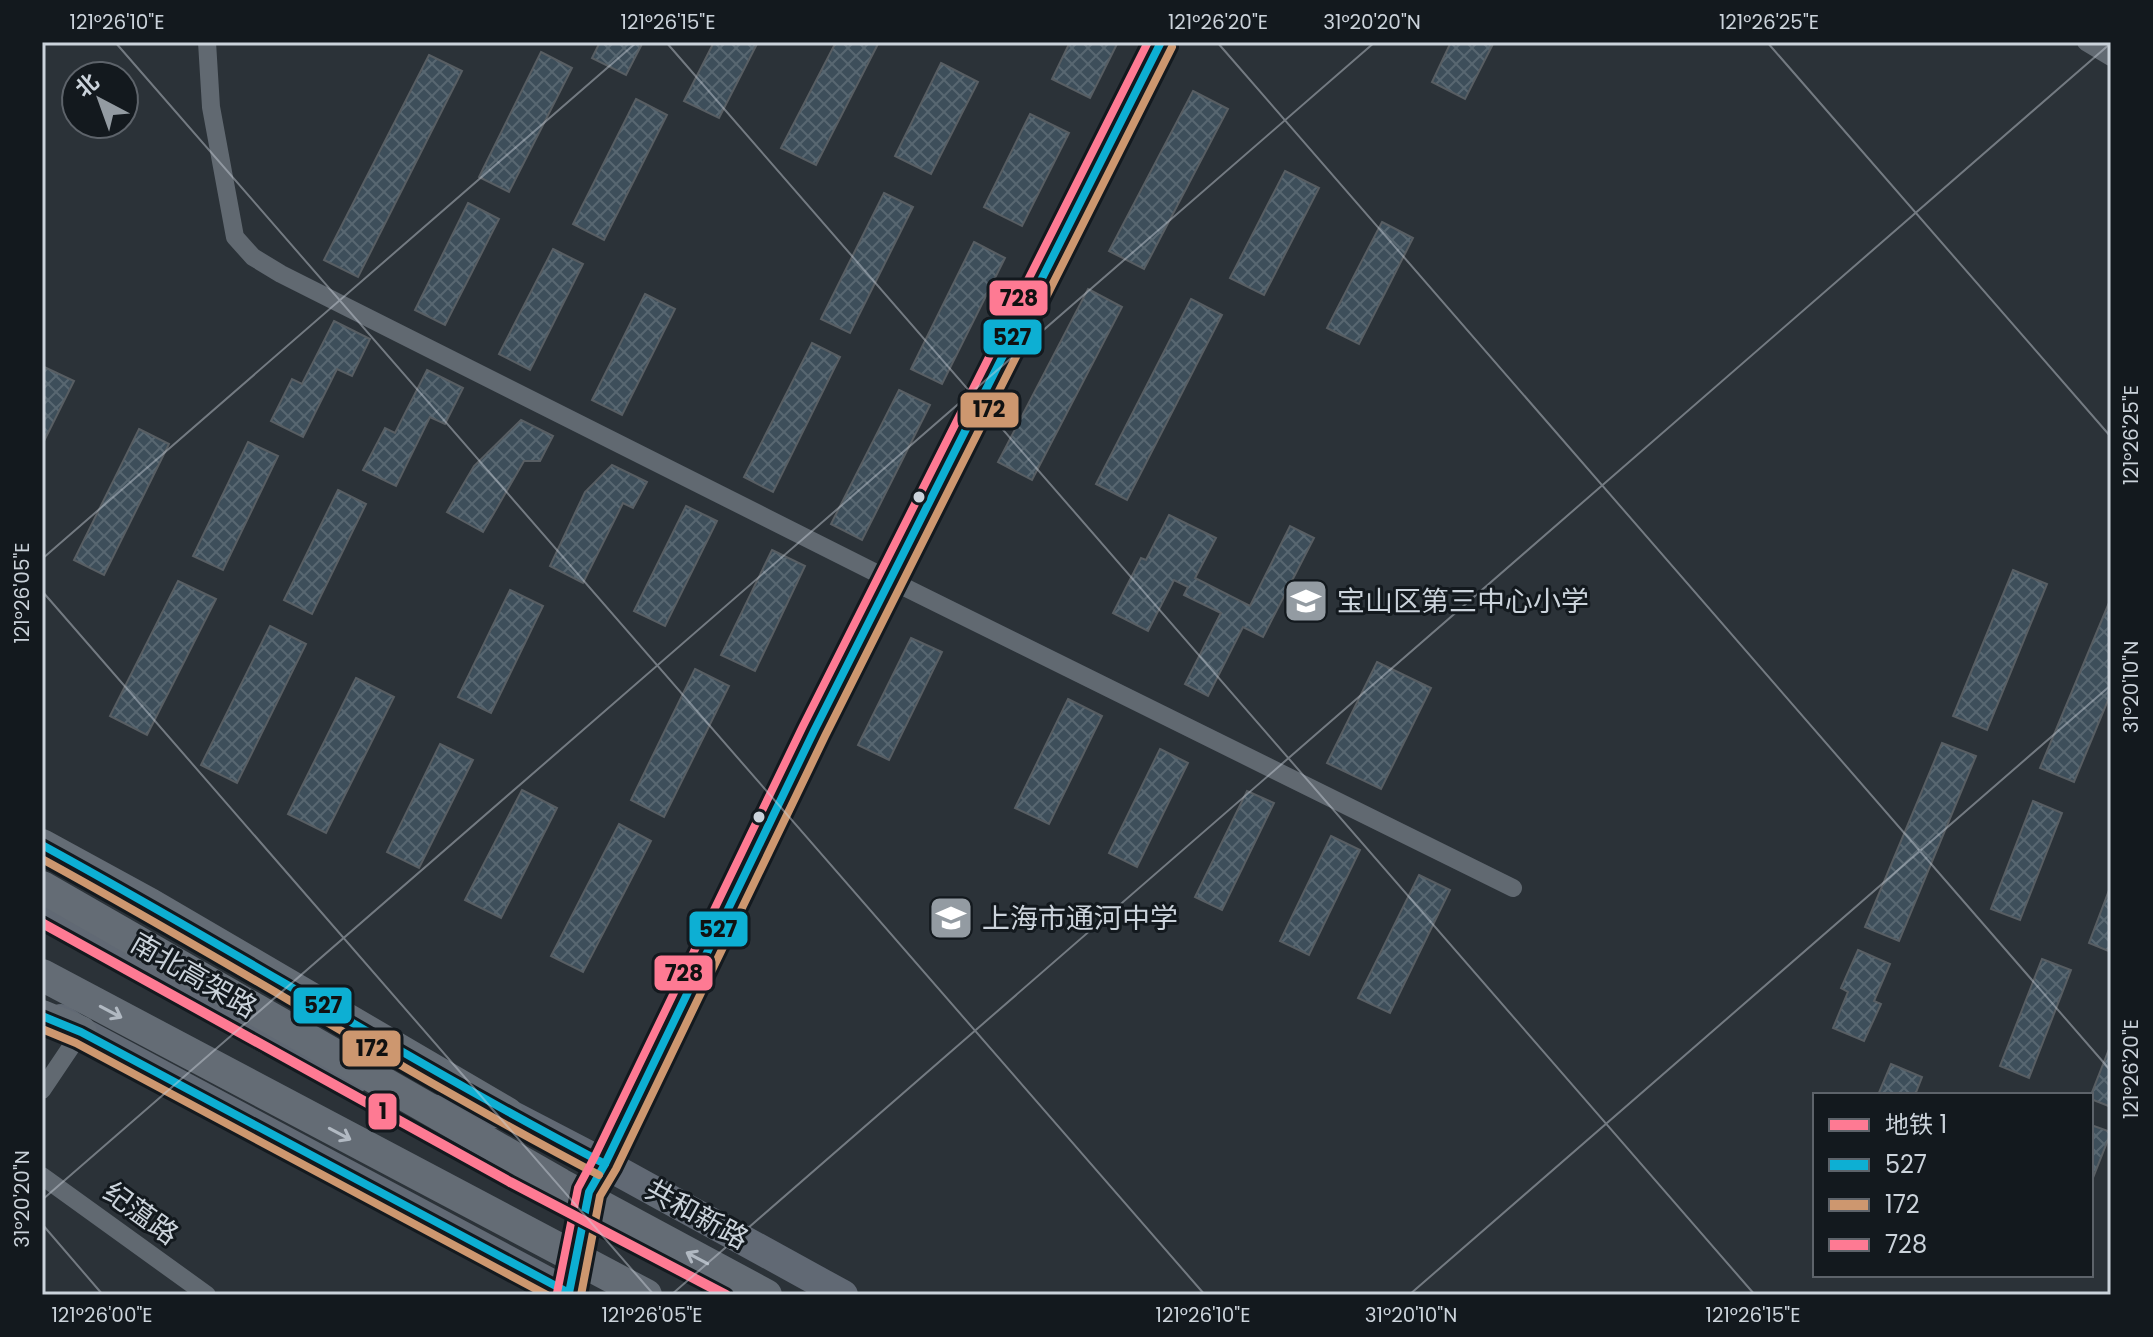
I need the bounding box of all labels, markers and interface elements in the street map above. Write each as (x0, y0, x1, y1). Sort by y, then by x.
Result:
text: 121°26'10"E (70, 8, 164, 36)
text: 121°26'15"E (621, 8, 715, 36)
text: 121°26'20"E (1168, 8, 1268, 36)
text: 31°20'20"N (1323, 8, 1421, 36)
text: 121°26'25"E (1719, 8, 1819, 36)
north arrow (60, 60, 140, 140)
text: 北 (69, 66, 106, 104)
line badge: 728 (988, 279, 1049, 317)
text: 728 (1000, 283, 1038, 314)
line badge: 527 (982, 318, 1043, 356)
text: 527 (993, 322, 1032, 353)
text: 121°26'25"E (2117, 385, 2145, 485)
line badge: 172 (959, 391, 1020, 429)
text: 172 (973, 394, 1005, 425)
unlabelled marker (911, 489, 927, 505)
text: 121°26'05"E (8, 542, 36, 644)
school or university icon: 宝山区第三中心小学 (1282, 577, 1330, 625)
place label: 宝山区第三中心小学 (1337, 582, 1589, 621)
text: 31°20'10"N (2117, 641, 2145, 733)
unlabelled marker (751, 809, 767, 825)
school or university icon: 上海市通河中学 (927, 894, 975, 942)
place label: 上海市通河中学 (982, 899, 1178, 938)
line badge: 527 (688, 910, 749, 948)
text: 527 (699, 914, 738, 945)
street label: 南北高架路 (123, 924, 264, 1027)
line badge: 728 (653, 954, 714, 992)
text: 728 (665, 958, 703, 989)
line badge: 527 (292, 986, 353, 1025)
text: 527 (304, 990, 343, 1021)
one-way arrow (98, 1004, 122, 1020)
text: 121°26'20"E (2117, 1019, 2145, 1119)
line badge: 172 (341, 1029, 402, 1068)
text: 172 (356, 1033, 388, 1064)
line badge: 1 (367, 1092, 398, 1131)
legend (1813, 1093, 2093, 1277)
text: 1 (379, 1096, 387, 1127)
text: 地铁 1 (1885, 1108, 1947, 1141)
one-way arrow (328, 1126, 352, 1142)
text: 527 (1885, 1148, 1927, 1181)
text: 31°20'20"N (8, 1150, 36, 1248)
street label: 共和新路 (638, 1170, 755, 1259)
street label: 纪蕰路 (95, 1173, 186, 1254)
text: 172 (1885, 1188, 1920, 1221)
text: 728 (1885, 1228, 1927, 1261)
one-way arrow (686, 1250, 710, 1265)
text: 121°26'00"E (51, 1301, 153, 1329)
text: 121°26'05"E (601, 1301, 703, 1329)
text: 121°26'10"E (1156, 1301, 1250, 1329)
text: 31°20'10"N (1365, 1301, 1457, 1329)
text: 121°26'15"E (1706, 1301, 1800, 1329)

